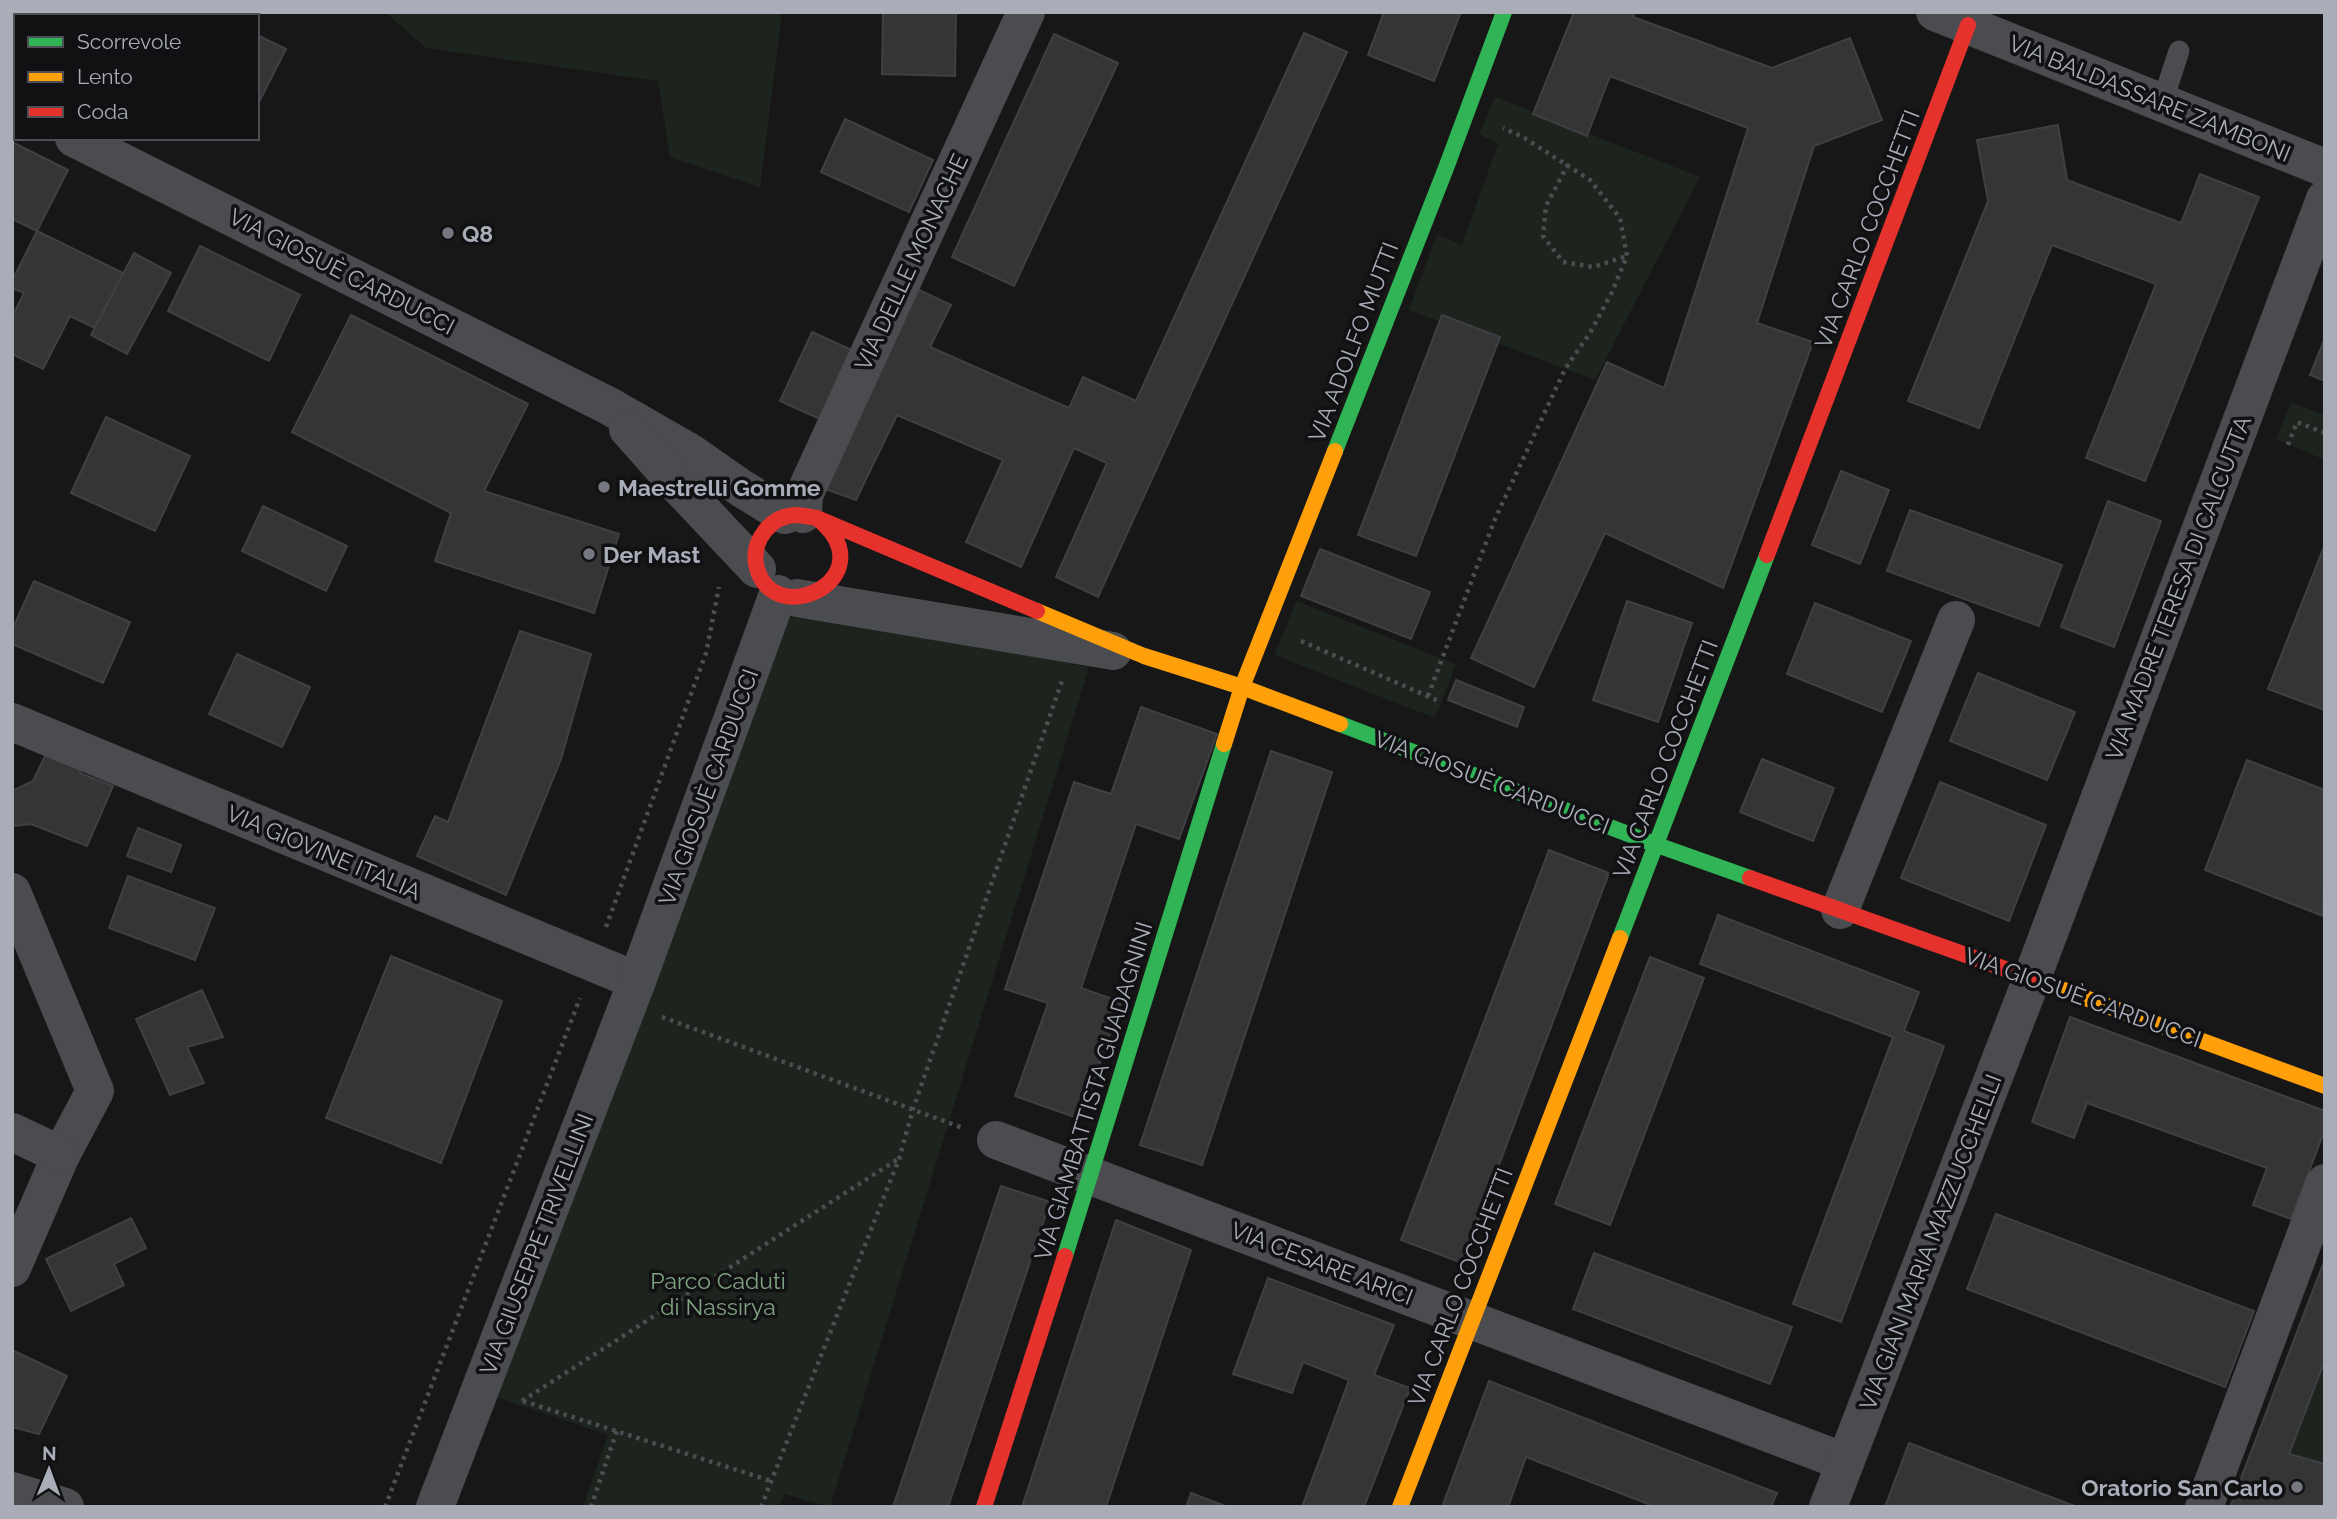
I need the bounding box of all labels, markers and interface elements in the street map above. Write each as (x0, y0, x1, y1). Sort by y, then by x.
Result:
legend (14, 14, 259, 140)
text: Scorrevole (77, 29, 181, 54)
street label: VIA BALDASSARE ZAMBONI (2005, 29, 2295, 167)
text: Lento (77, 64, 133, 89)
text: Coda (77, 99, 128, 124)
street label: VIA CARLO COCCHETTI (1809, 106, 1925, 352)
street label: VIA DELLE MONACHE (849, 149, 973, 375)
street label: VIA GIOSUÈ CARDUCCI (225, 202, 459, 340)
place label: Q8 (462, 220, 493, 247)
marker: Q8 (440, 225, 456, 241)
street label: VIA ADOLFO MUTTI (1302, 238, 1404, 446)
street label: VIA MADRE TERESA DI CALCUTTA (2100, 412, 2256, 764)
place label: Maestrelli Gomme (618, 474, 821, 501)
marker: Maestrelli Gomme (596, 479, 612, 495)
place label: Der Mast (603, 541, 700, 568)
marker: Der Mast (581, 546, 597, 562)
street label: VIA CARLO COCCHETTI (1607, 636, 1723, 882)
street label: VIA GIOSUÈ CARDUCCI (653, 665, 763, 909)
street label: VIA GIOSUÈ CARDUCCI (1371, 725, 1613, 839)
street label: VIA GIOVINE ITALIA (223, 799, 426, 905)
street label: VIA GIAMBATTISTA GUADAGNINI (1029, 918, 1157, 1264)
street label: VIA GIOSUÈ CARDUCCI (1961, 942, 2205, 1052)
street label: VIA GIAN MARIA MAZZUCCHELLI (1853, 1070, 2007, 1414)
street label: VIA GIUSEPPE TRIVELLINI (474, 1110, 598, 1378)
street label: VIA CARLO COCCHETTI (1402, 1164, 1518, 1410)
street label: VIA CESARE ARICI (1227, 1216, 1417, 1310)
park label: Parco Caduti di Nassirya (650, 1267, 786, 1320)
north arrow (14, 1435, 84, 1505)
text: N (42, 1442, 57, 1464)
place label: Oratorio San Carlo (2081, 1474, 2283, 1501)
marker: Oratorio San Carlo (2289, 1479, 2305, 1495)

